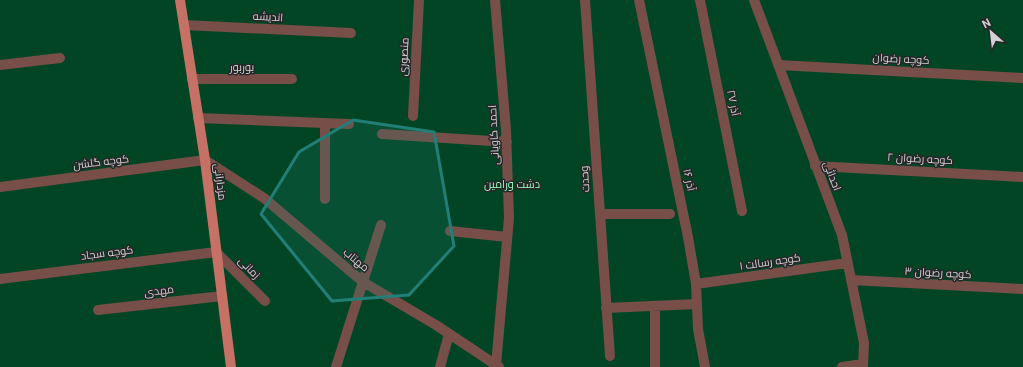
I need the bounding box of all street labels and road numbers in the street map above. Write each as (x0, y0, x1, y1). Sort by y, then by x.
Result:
street label: اندیشه (252, 10, 284, 24)
street label: منصوری (396, 37, 412, 77)
street label: کوچه رضوان (872, 51, 930, 67)
street label: بوربور (229, 61, 254, 74)
street label: ۲۷ آذر (724, 89, 742, 117)
street label: احمد کاویانی (486, 105, 502, 165)
street label: کوچه رضوان ۲ (887, 151, 953, 167)
street label: کوچه گلشن (72, 152, 130, 172)
street label: احداثی (820, 159, 844, 193)
street label: مزدارانی (211, 163, 229, 201)
street label: وحدت (578, 165, 592, 193)
street label: ۱۶ آذر (680, 168, 698, 192)
street label: کوچه سجاد (80, 243, 134, 263)
street label: مهتاب (341, 246, 371, 274)
street label: ۱ کوچه رسالت (738, 251, 802, 273)
street label: زمانی (235, 254, 263, 282)
street label: کوچه رضوان ۳ (904, 265, 972, 281)
street label: مهدی (143, 283, 175, 299)

